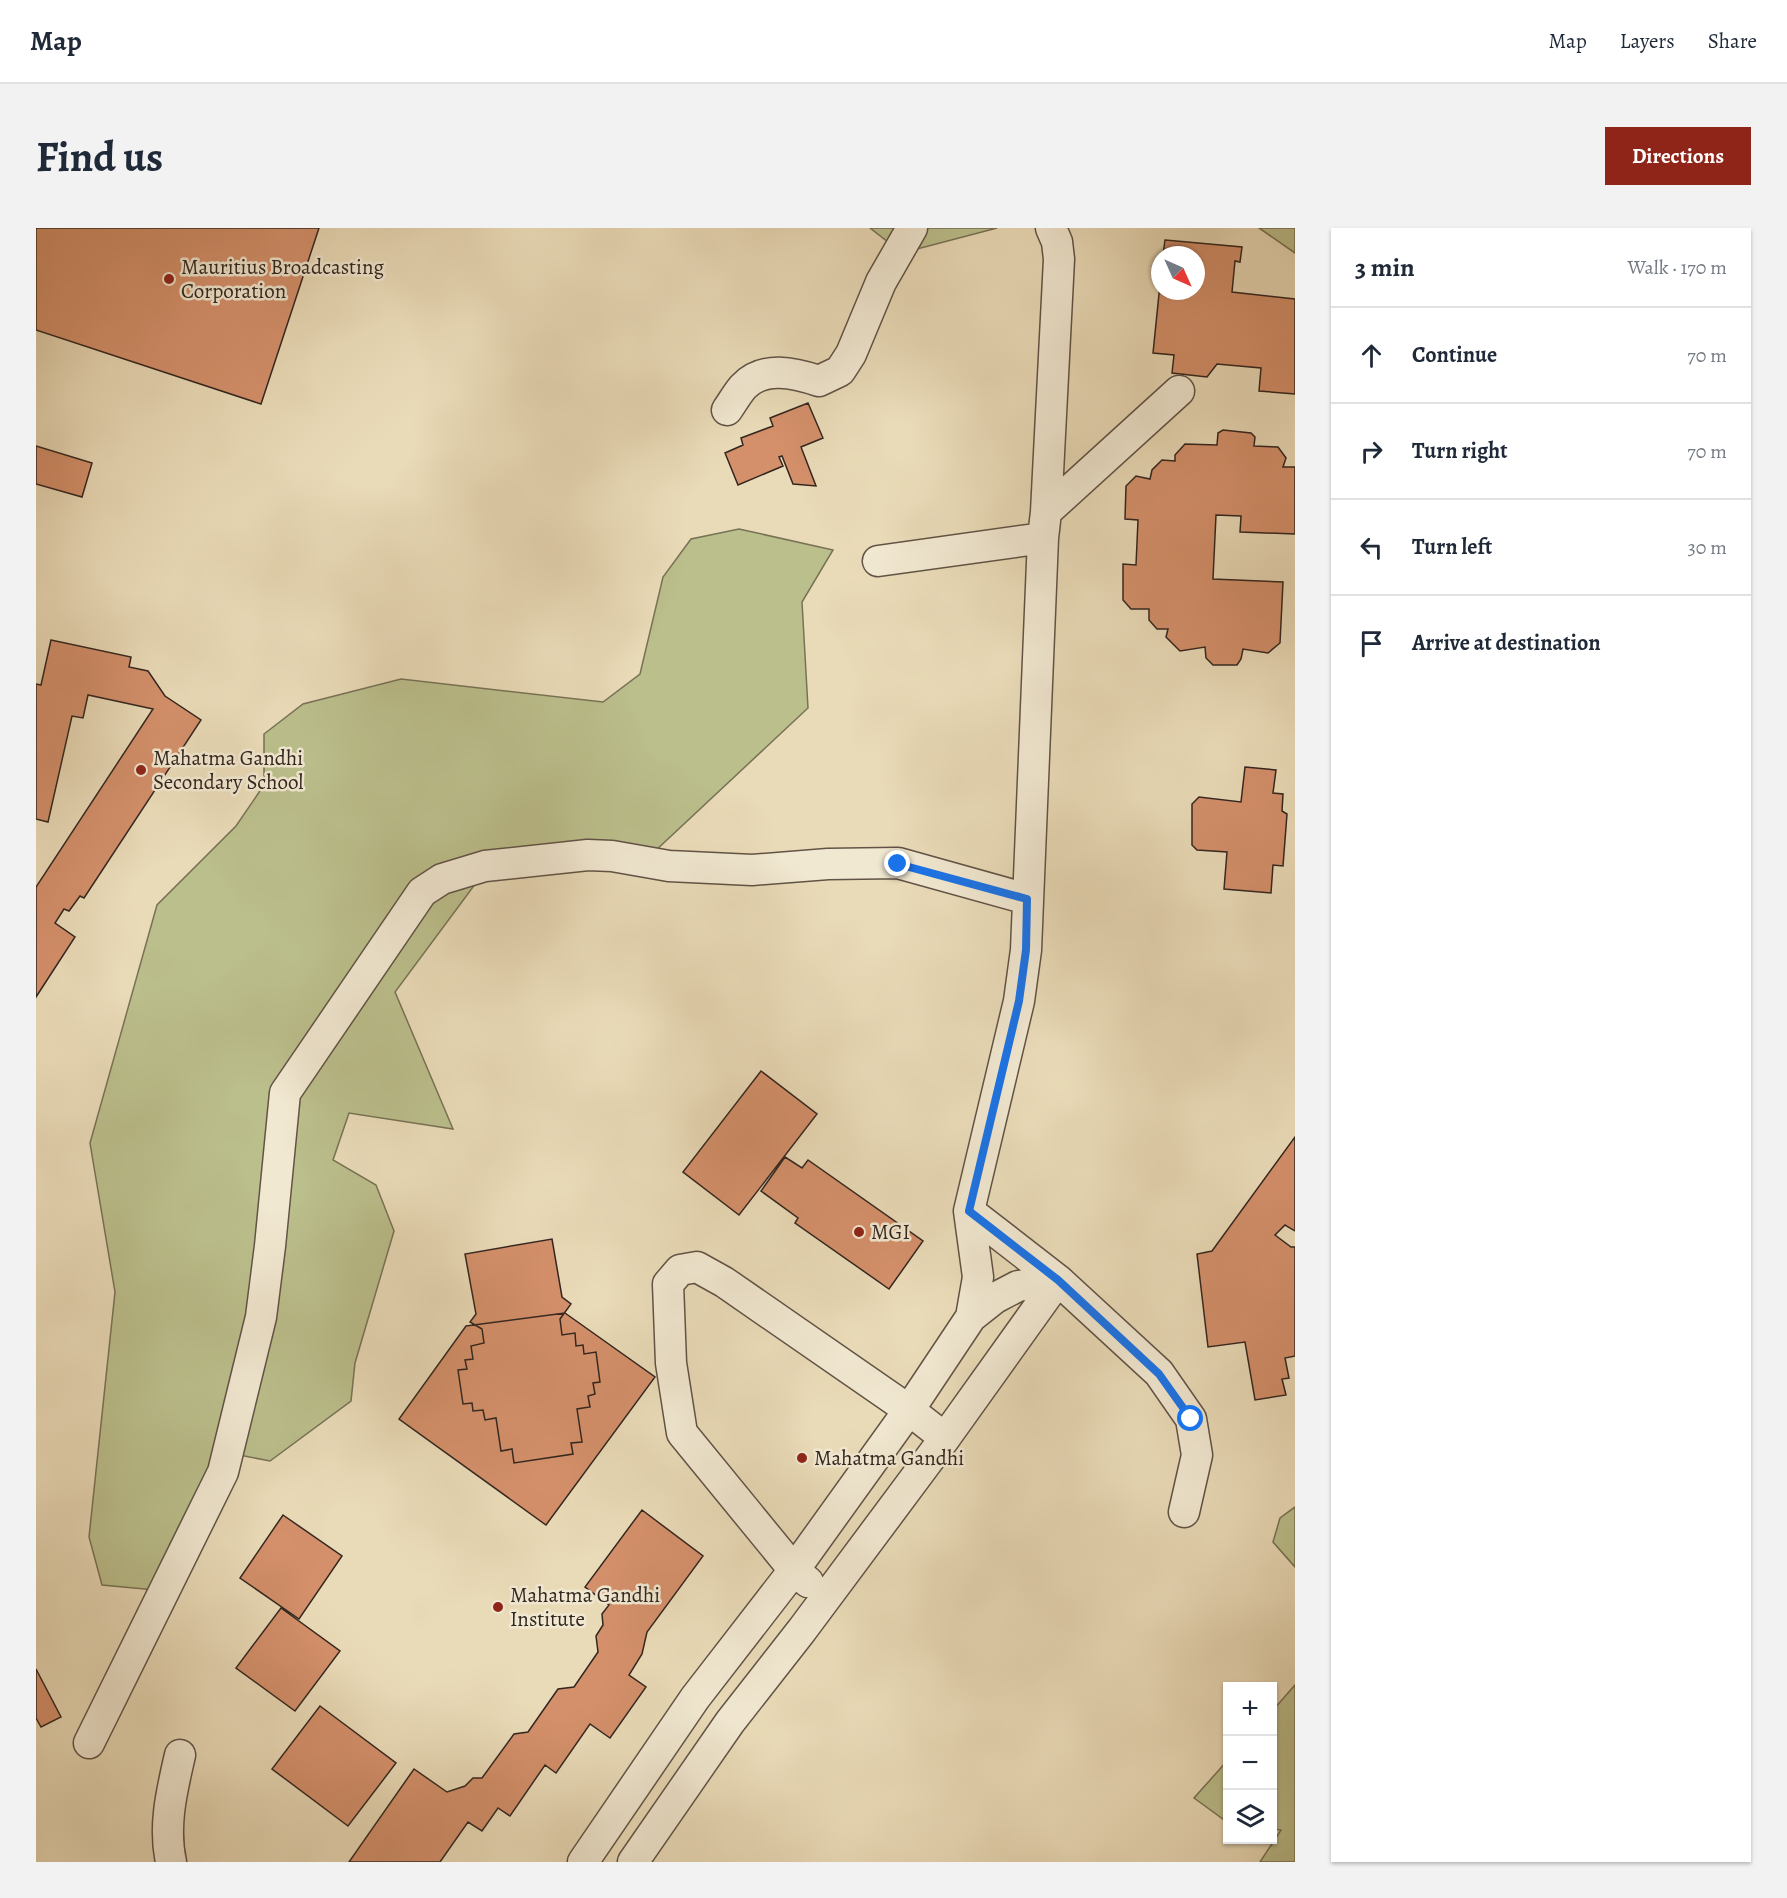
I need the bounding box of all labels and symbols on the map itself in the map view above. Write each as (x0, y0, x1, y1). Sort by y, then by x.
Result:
north arrow (1151, 246, 1205, 300)
place label: Mauritius Broadcasting Corporation (181, 253, 384, 305)
marker: Mauritius Broadcasting Corporation (162, 272, 176, 286)
place label: Mahatma Gandhi Secondary School (153, 744, 304, 796)
marker: Mahatma Gandhi Secondary School (134, 763, 148, 777)
route end (884, 850, 910, 876)
place label: MGI (871, 1218, 910, 1246)
marker: MGI (852, 1225, 866, 1239)
route start (1177, 1405, 1203, 1431)
place label: Mahatma Gandhi (814, 1444, 964, 1472)
marker: Mahatma Gandhi (795, 1451, 809, 1465)
place label: Mahatma Gandhi Institute (510, 1581, 660, 1633)
marker: Mahatma Gandhi Institute (491, 1600, 505, 1614)

